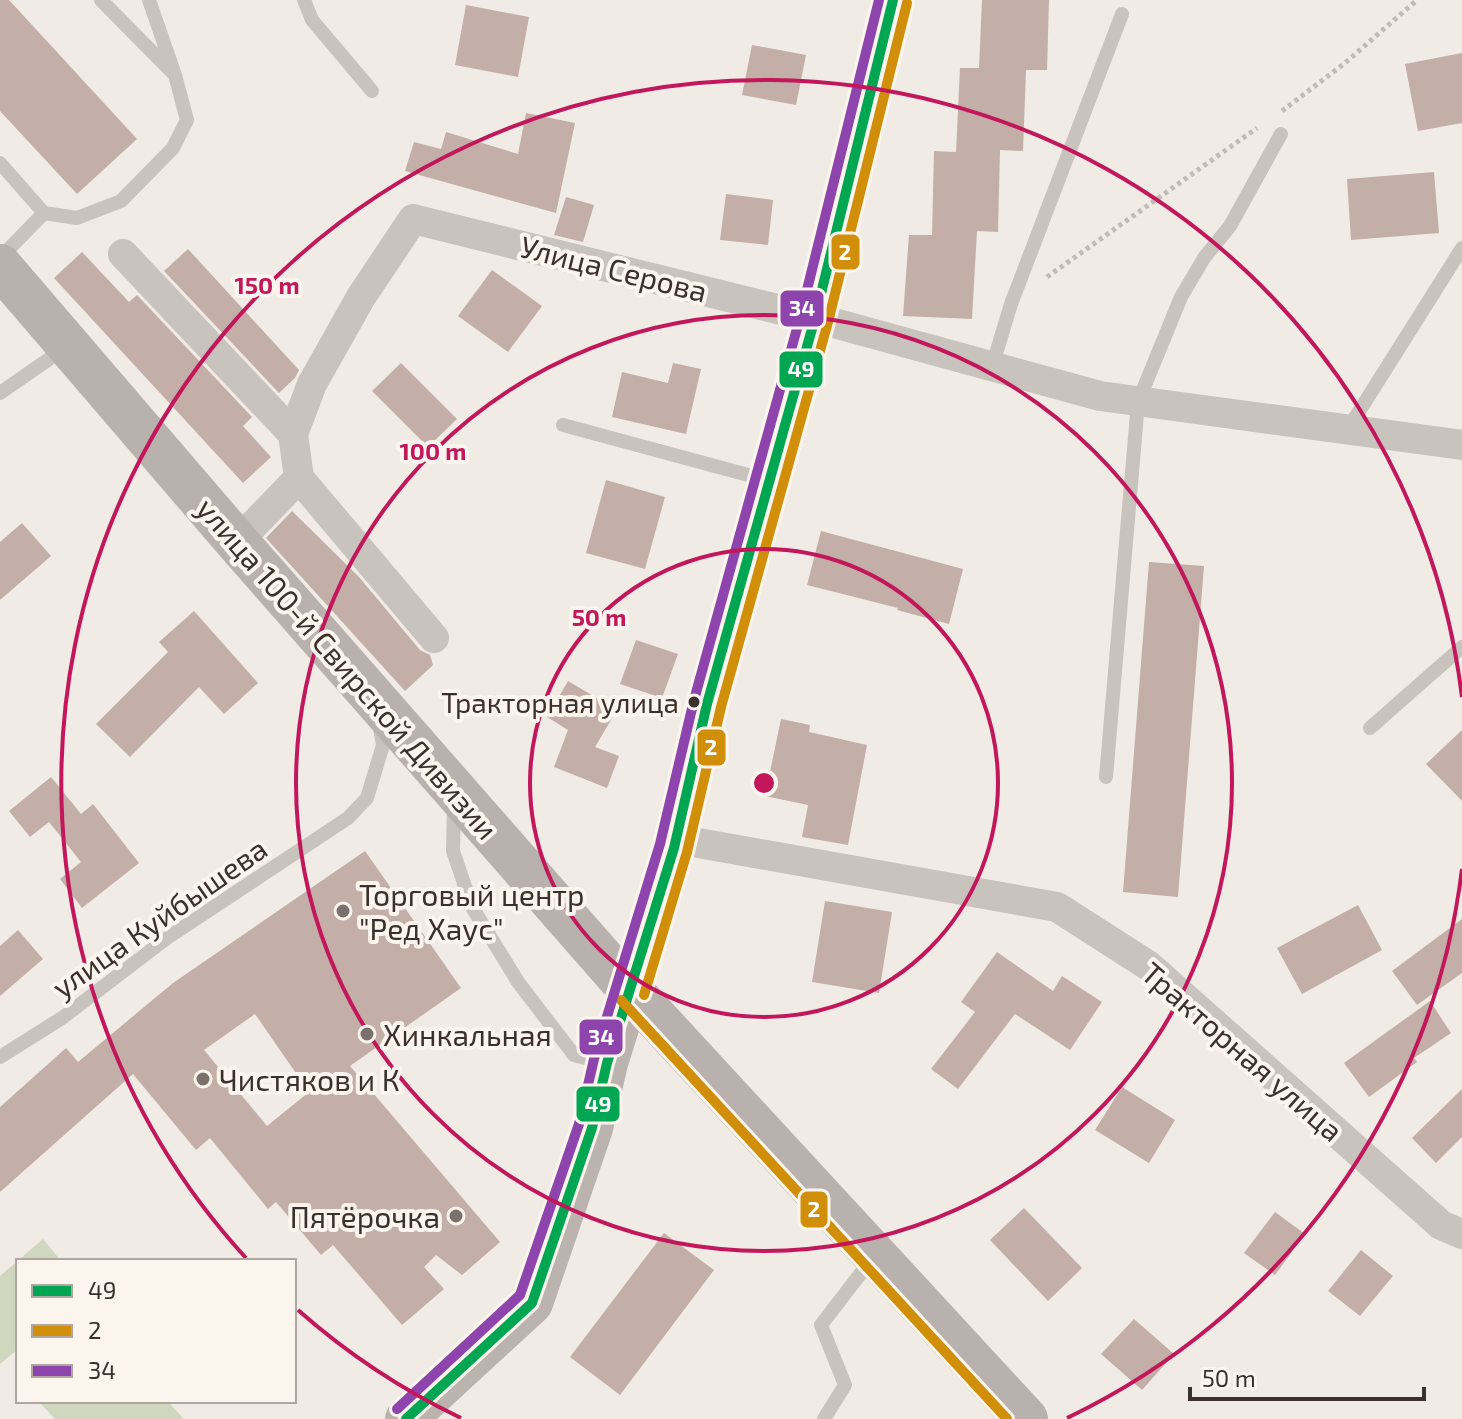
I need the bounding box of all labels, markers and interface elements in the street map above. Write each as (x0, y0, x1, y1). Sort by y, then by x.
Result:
street label: Улица Серова (517, 227, 711, 309)
line badge: 2 (830, 233, 861, 271)
text: 2 (839, 238, 851, 264)
text: 150 m (234, 270, 300, 299)
line badge: 34 (779, 289, 825, 328)
text: 34 (789, 294, 815, 320)
line badge: 49 (778, 350, 824, 389)
text: 49 (788, 355, 815, 381)
text: 100 m (400, 436, 466, 465)
street label: улица 100-й Свирской Дивизии (189, 490, 506, 847)
text: 50 m (572, 602, 626, 631)
place label: Тракторная улица (441, 685, 679, 719)
marker: Тракторная улица (686, 694, 702, 710)
line badge: 2 (696, 728, 727, 767)
text: 2 (705, 733, 717, 759)
centre of rings (750, 769, 778, 797)
street label: улица Куйбышева (45, 829, 274, 1005)
place label: Торговый центр "Ред Хаус" (359, 876, 585, 947)
marker: Торговый центр "Ред Хаус" (334, 902, 352, 920)
street label: Тракторная улица (1134, 954, 1351, 1149)
place label: Хинкальная (383, 1016, 552, 1052)
line badge: 34 (578, 1018, 624, 1056)
text: 34 (588, 1023, 614, 1049)
marker: Хинкальная (358, 1025, 376, 1043)
place label: Чистяков и К (219, 1061, 400, 1097)
marker: Чистяков и К (194, 1070, 212, 1088)
line badge: 49 (575, 1085, 621, 1123)
text: 49 (585, 1090, 612, 1116)
line badge: 2 (799, 1190, 829, 1229)
text: 2 (808, 1195, 820, 1221)
place label: Пятёрочка (290, 1198, 440, 1234)
marker: Пятёрочка (447, 1207, 465, 1225)
legend (16, 1259, 296, 1403)
text: 49 (88, 1275, 117, 1304)
text: 2 (88, 1315, 102, 1344)
scale bar (1190, 1351, 1424, 1401)
text: 34 (88, 1355, 116, 1384)
text: 50 m (1202, 1363, 1256, 1392)

